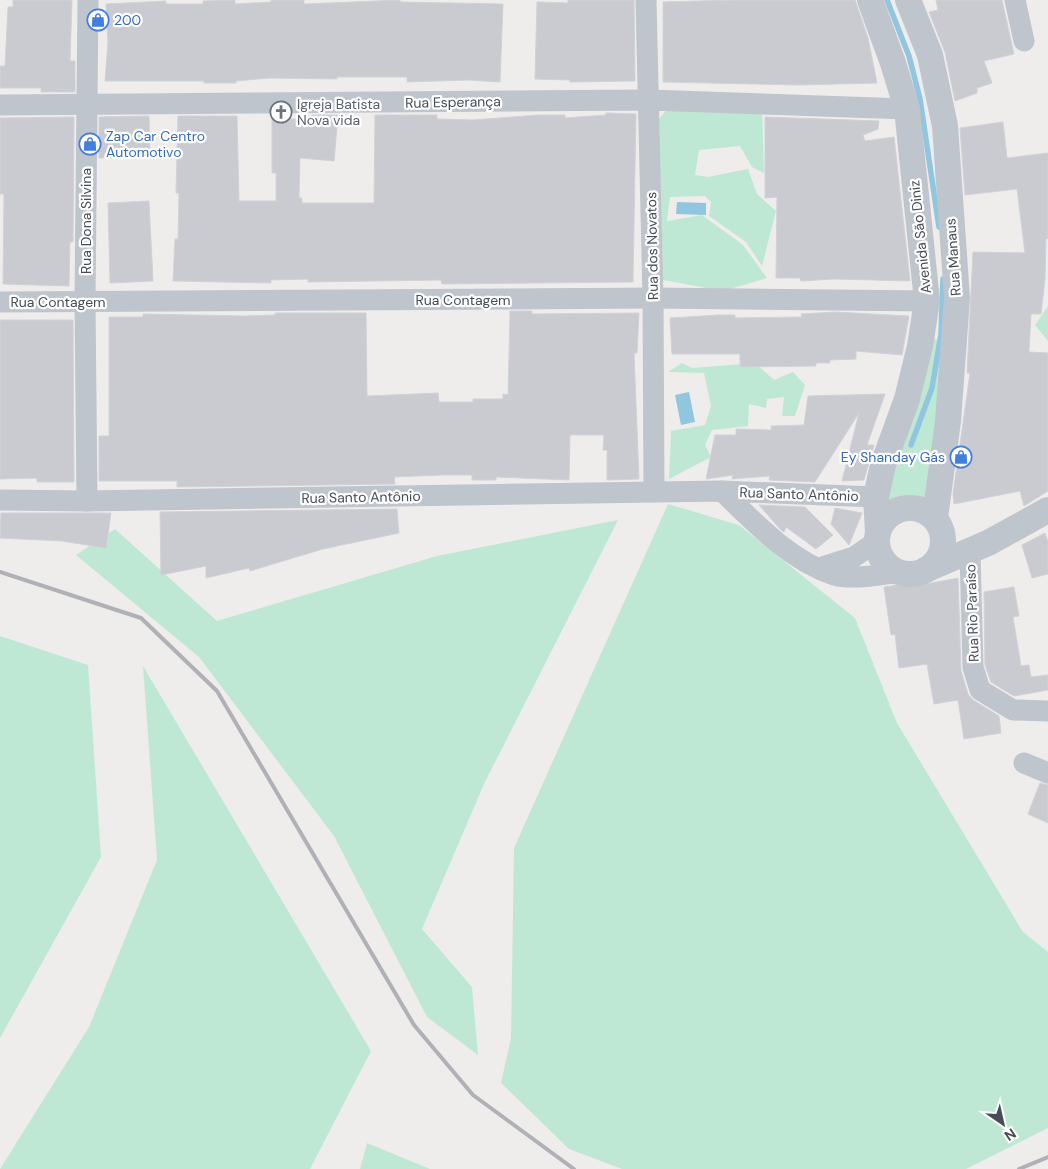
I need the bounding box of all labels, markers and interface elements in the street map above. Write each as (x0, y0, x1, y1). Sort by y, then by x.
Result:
shop icon: 200 (86, 8, 110, 32)
place label: 200 (114, 11, 141, 29)
street label: Rua Esperança (405, 92, 501, 112)
place label: Igreja Batista Nova vida (297, 95, 380, 129)
church icon: Igreja Batista Nova vida (269, 100, 293, 124)
place label: Zap Car Centro Automotivo (106, 127, 205, 161)
shop icon: Zap Car Centro Automotivo (78, 132, 102, 156)
street label: Rua Dona Silvina (77, 168, 95, 274)
street label: Avenida São Diniz (905, 180, 935, 294)
street label: Rua dos Novatos (642, 192, 662, 300)
street label: Rua Manaus (941, 218, 965, 296)
street label: Rua Contagem (415, 291, 511, 309)
street label: Rua Contagem (10, 293, 106, 311)
shop icon: Ey Shanday Gás (949, 445, 973, 469)
place label: Ey Shanday Gás (841, 448, 945, 466)
street label: Rua Santo Antônio (739, 483, 859, 505)
street label: Rua Santo Antônio (301, 487, 421, 507)
street label: Rua Rio Paraíso (961, 564, 983, 662)
north arrow (978, 1099, 1028, 1149)
text: N (1001, 1124, 1020, 1145)

